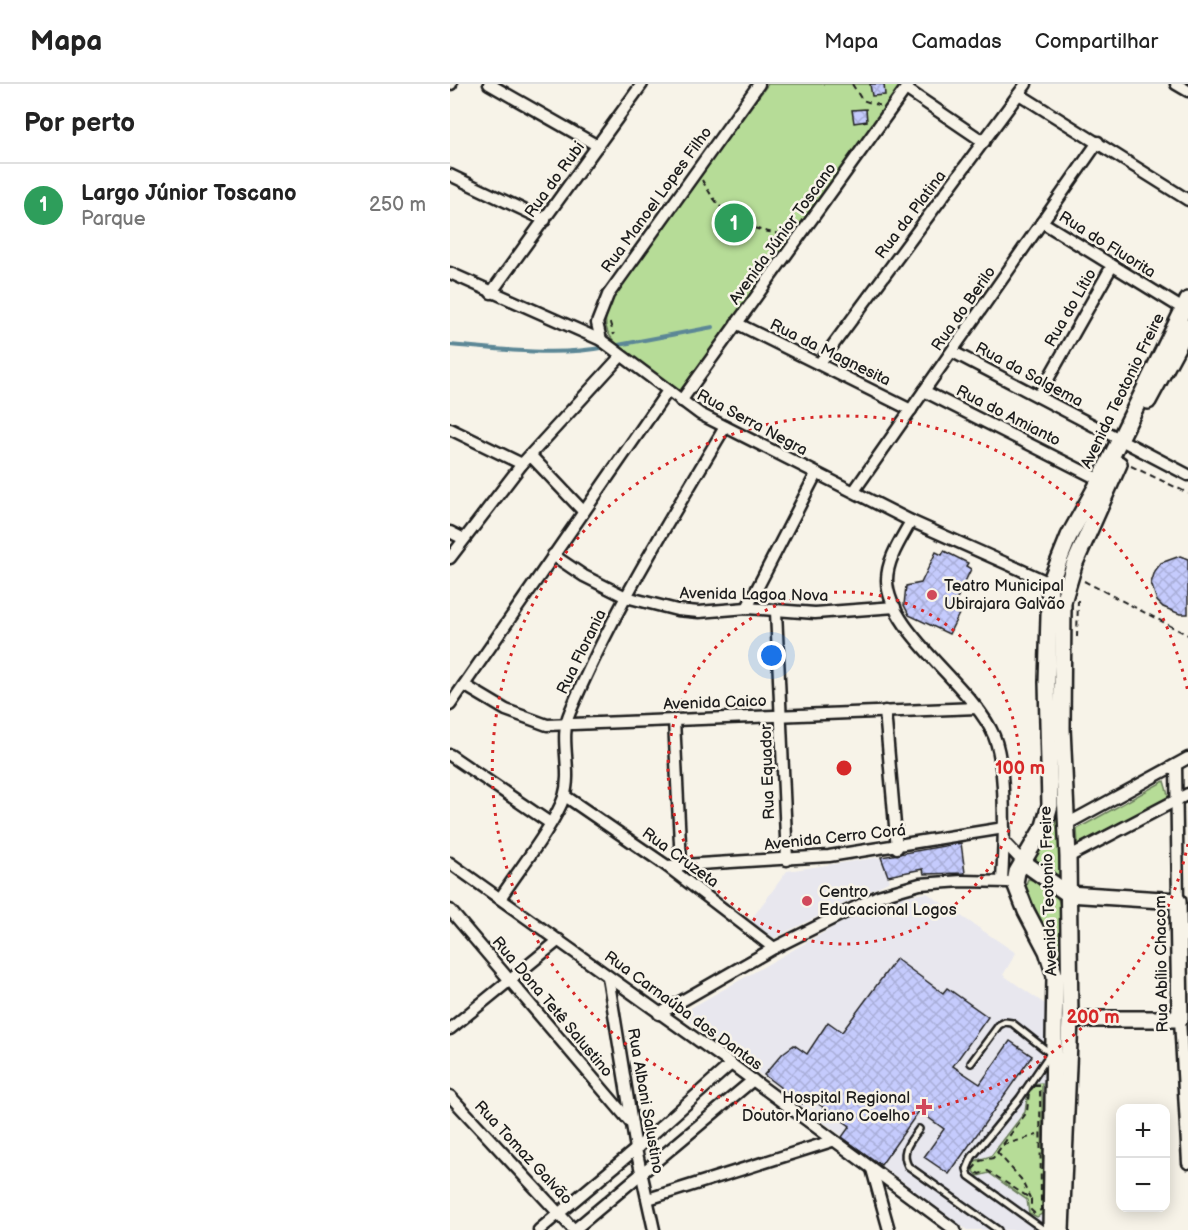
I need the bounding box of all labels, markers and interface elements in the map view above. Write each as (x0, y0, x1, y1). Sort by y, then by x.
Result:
text: Mapa (30, 25, 102, 58)
text: Mapa (824, 29, 878, 54)
text: Camadas (911, 29, 1002, 54)
text: Compartilhar (1035, 29, 1158, 54)
text: Por perto (24, 108, 135, 139)
street label: Rua Manoel Lopes Filho (598, 123, 716, 277)
street label: Rua do Rubi (521, 138, 589, 222)
street label: Avenida Júnior Toscano (725, 160, 841, 308)
street label: Rua da Platina (872, 167, 950, 263)
text: Largo Júnior Toscano (81, 180, 297, 207)
text: 1 (39, 193, 48, 217)
text: 250 m (369, 193, 426, 217)
pin: 1 (714, 200, 754, 246)
text: Parque (81, 207, 146, 231)
street label: Rua do Fluorita (1055, 208, 1159, 282)
street label: Rua do Berilo (928, 263, 1000, 355)
street label: Rua do Lítio (1041, 266, 1101, 350)
street label: Avenida Teotonio Freire (1077, 310, 1169, 472)
street label: Rua da Magnesita (767, 316, 893, 390)
street label: Rua da Salgema (972, 339, 1086, 411)
street label: Rua do Amianto (953, 382, 1063, 450)
street label: Rua Serra Negra (694, 386, 810, 460)
place label: Teatro Municipal Ubirajara Galvão (944, 577, 1065, 614)
street label: Avenida Lagoa Nova (679, 584, 829, 606)
marker: Teatro Municipal Ubirajara Galvão (925, 588, 939, 602)
street label: Rua Florania (553, 606, 611, 698)
your location (757, 641, 786, 670)
street label: Avenida Caico (663, 692, 767, 714)
street label: Rua Equador (757, 724, 779, 820)
centre of rings (834, 758, 854, 778)
text: 100 m (995, 758, 1045, 779)
street label: Avenida Teotonio Freire (1037, 805, 1061, 976)
street label: Avenida Cerro Corá (763, 821, 907, 855)
street label: Rua Cruzeta (638, 824, 722, 892)
place label: Centro Educacional Logos (819, 883, 957, 920)
marker: Centro Educacional Logos (800, 894, 814, 908)
street label: Rua Abílio Chacom (1151, 895, 1173, 1033)
street label: Rua Dona Tetê Salustino (488, 933, 616, 1081)
street label: Rua Carnaúba dos Dantas (600, 947, 766, 1075)
text: 200 m (1066, 1007, 1120, 1028)
street label: Rua Albani Salustino (623, 1027, 667, 1175)
place label: Hospital Regional Doutor Mariano Coelho (742, 1089, 910, 1126)
street label: Rua Tomaz Galvão (470, 1097, 576, 1209)
marker: Hospital Regional Doutor Mariano Coelho (915, 1098, 933, 1116)
map controls (1116, 1104, 1170, 1212)
button: + (1116, 1104, 1170, 1158)
button: − (1116, 1158, 1170, 1212)

